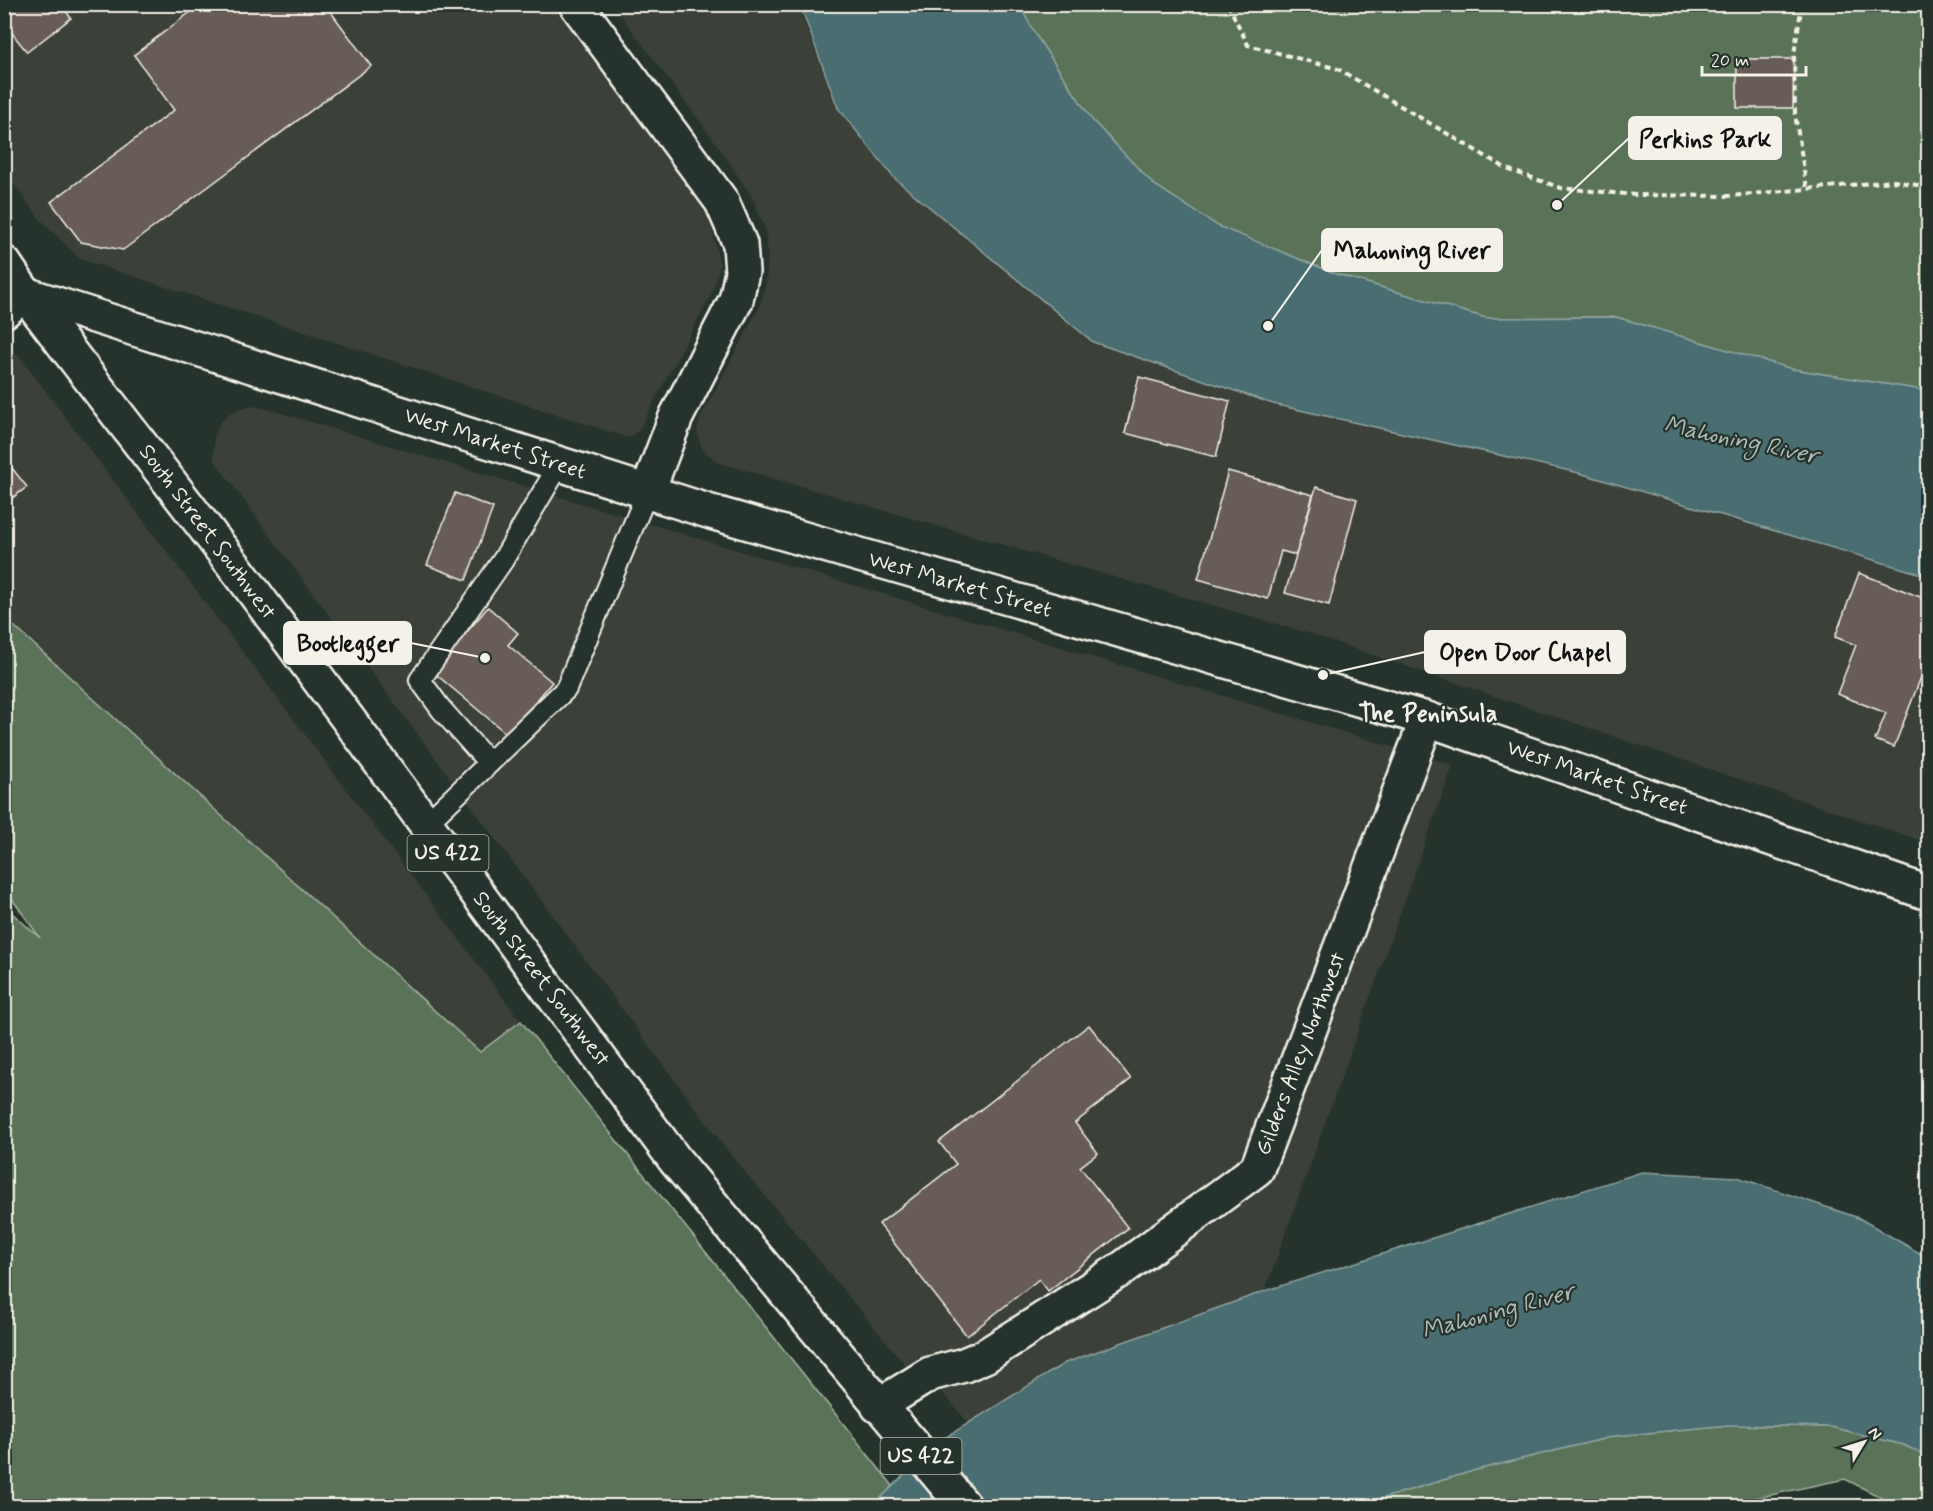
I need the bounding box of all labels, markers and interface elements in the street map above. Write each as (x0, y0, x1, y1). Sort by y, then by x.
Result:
scale bar (1702, 39, 1806, 77)
text: 20 m (1711, 49, 1749, 73)
callout: Perkins Park (1629, 117, 1781, 159)
text: Perkins Park (1639, 125, 1772, 156)
callout: Mahoning River (1322, 229, 1502, 271)
text: Mahoning River (1334, 236, 1491, 270)
street label: West Market Street (400, 401, 590, 487)
water label: Mahoning River (1661, 410, 1825, 475)
street label: South Street Southwest (132, 439, 282, 625)
street label: West Market Street (865, 545, 1055, 625)
callout: Bootlegger (284, 622, 411, 664)
text: Bootlegger (297, 629, 400, 663)
callout: Open Door Chapel (1425, 631, 1625, 673)
text: Open Door Chapel (1439, 638, 1611, 669)
district label: The Peninsula (1359, 699, 1498, 730)
street label: West Market Street (1503, 734, 1691, 822)
road number: US 422 (408, 835, 488, 871)
street label: South Street Southwest (466, 886, 616, 1072)
street label: Gilders Alley Northwest (1249, 949, 1353, 1159)
water label: Mahoning River (1418, 1276, 1582, 1349)
north arrow (1834, 1412, 1894, 1472)
text: N (1863, 1423, 1886, 1444)
road number: US 422 (880, 1438, 962, 1474)

